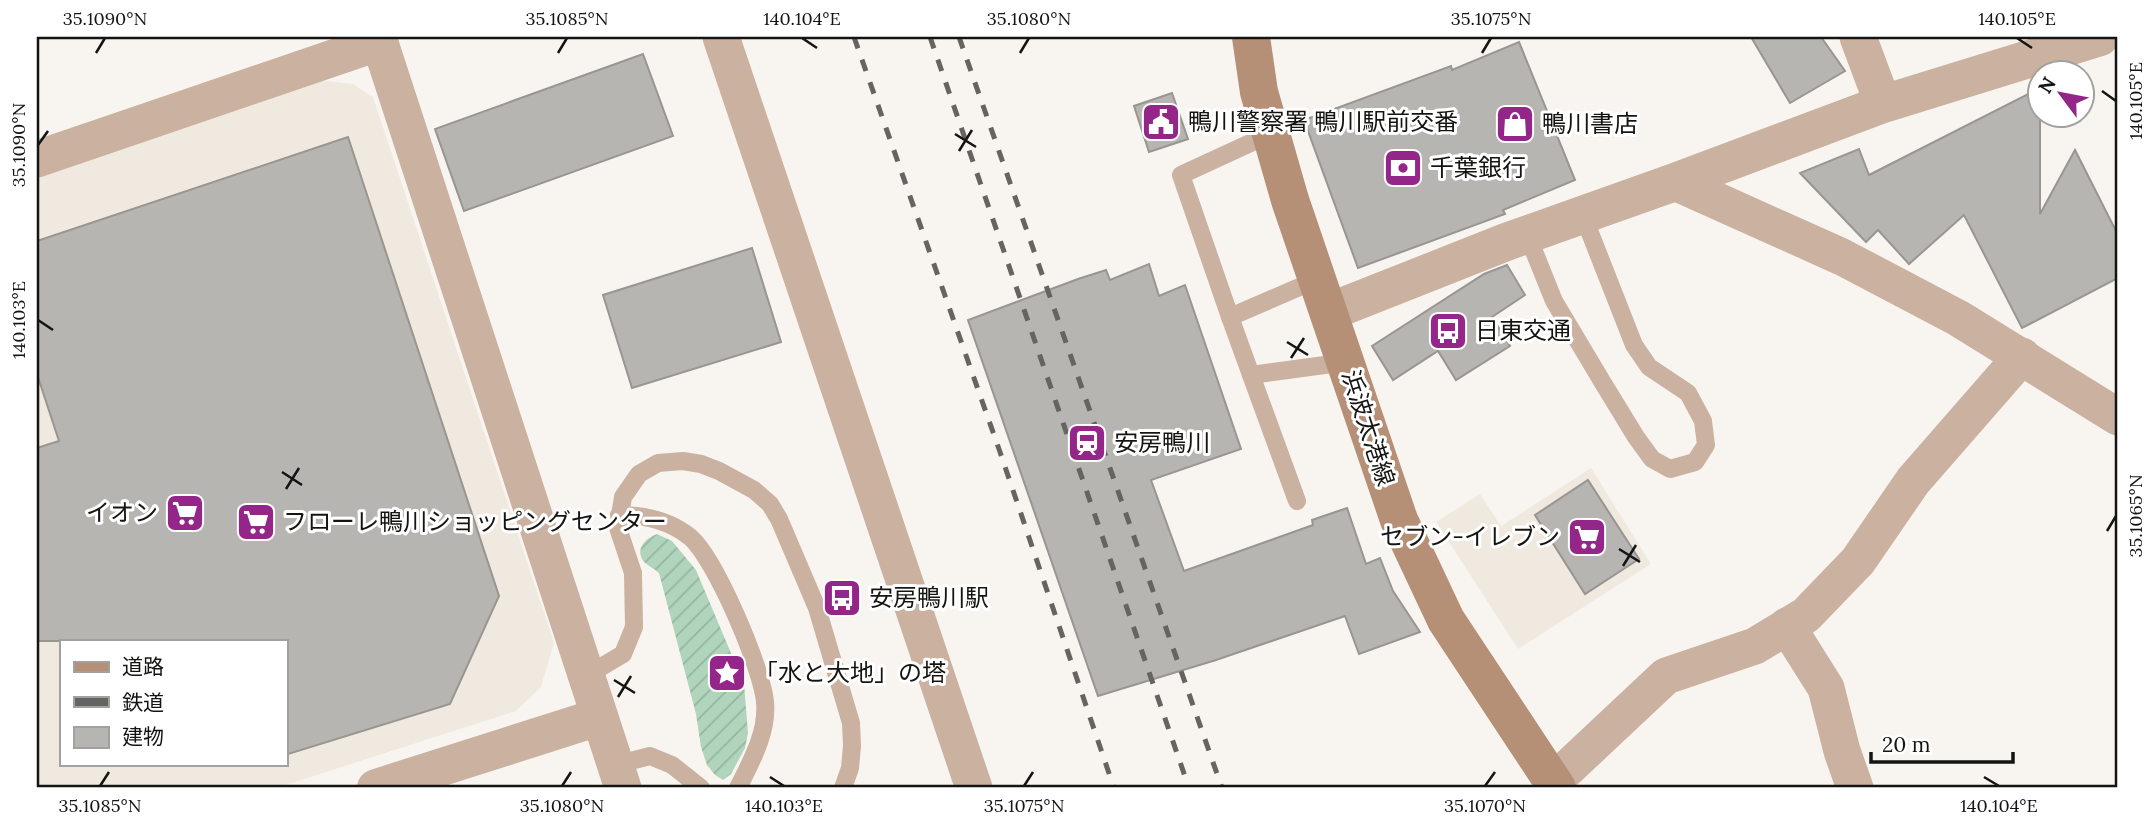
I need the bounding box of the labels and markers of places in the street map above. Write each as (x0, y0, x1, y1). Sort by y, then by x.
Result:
public building icon: 鴨川警察署 鴨川駅前交番 (1140, 101, 1182, 143)
shop icon: 鴨川書店 (1494, 103, 1536, 145)
place label: 鴨川警察署 鴨川駅前交番 (1188, 106, 1458, 137)
place label: 鴨川書店 (1542, 108, 1638, 139)
bank icon: 千葉銀行 (1382, 147, 1424, 189)
place label: 千葉銀行 (1430, 152, 1526, 183)
bus stop icon: 日東交通 (1427, 310, 1469, 352)
place label: 日東交通 (1475, 315, 1571, 346)
station icon: 安房鴨川 (1066, 422, 1108, 464)
place label: 安房鴨川 (1114, 427, 1210, 458)
supermarket icon: イオン (164, 492, 206, 534)
place label: イオン (86, 497, 158, 528)
supermarket icon: フローレ鴨川ショッピングセンター (235, 501, 277, 543)
place label: フローレ鴨川ショッピングセンター (283, 506, 667, 537)
supermarket icon: セブン-イレブン (1566, 516, 1608, 558)
place label: セブン-イレブン (1380, 521, 1560, 552)
bus stop icon: 安房鴨川駅 (821, 577, 863, 619)
place label: 安房鴨川駅 (869, 582, 989, 613)
place icon: 「水と大地」の塔 (706, 652, 748, 694)
place label: 「水と大地」の塔 (754, 657, 946, 688)

